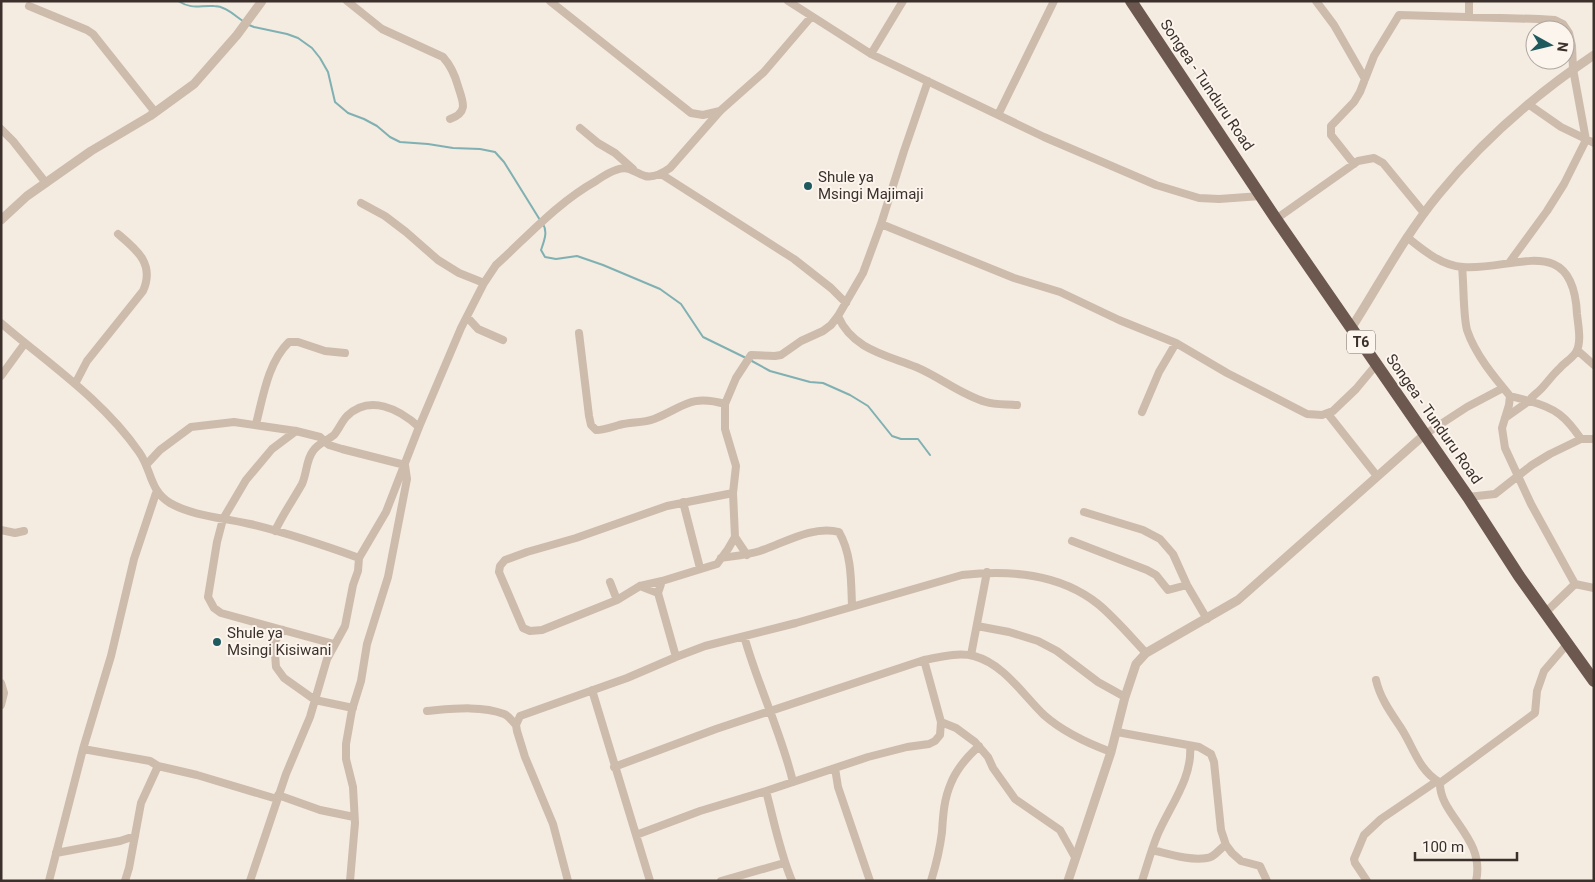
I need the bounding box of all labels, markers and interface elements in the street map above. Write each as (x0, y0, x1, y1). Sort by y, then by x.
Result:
street label: Songea - Tunduru Road (1156, 16, 1258, 154)
north arrow (1525, 20, 1575, 70)
text: N (1554, 41, 1571, 53)
place label: Shule ya Msingi Majimaji (818, 168, 924, 203)
marker: Shule ya Msingi Majimaji (802, 180, 814, 192)
road number: T6 (1347, 331, 1375, 354)
street label: Songea - Tunduru Road (1382, 351, 1486, 487)
place label: Shule ya Msingi Kisiwani (227, 624, 331, 659)
marker: Shule ya Msingi Kisiwani (211, 636, 223, 648)
scale bar (1415, 830, 1518, 862)
text: 100 m (1422, 838, 1464, 856)

